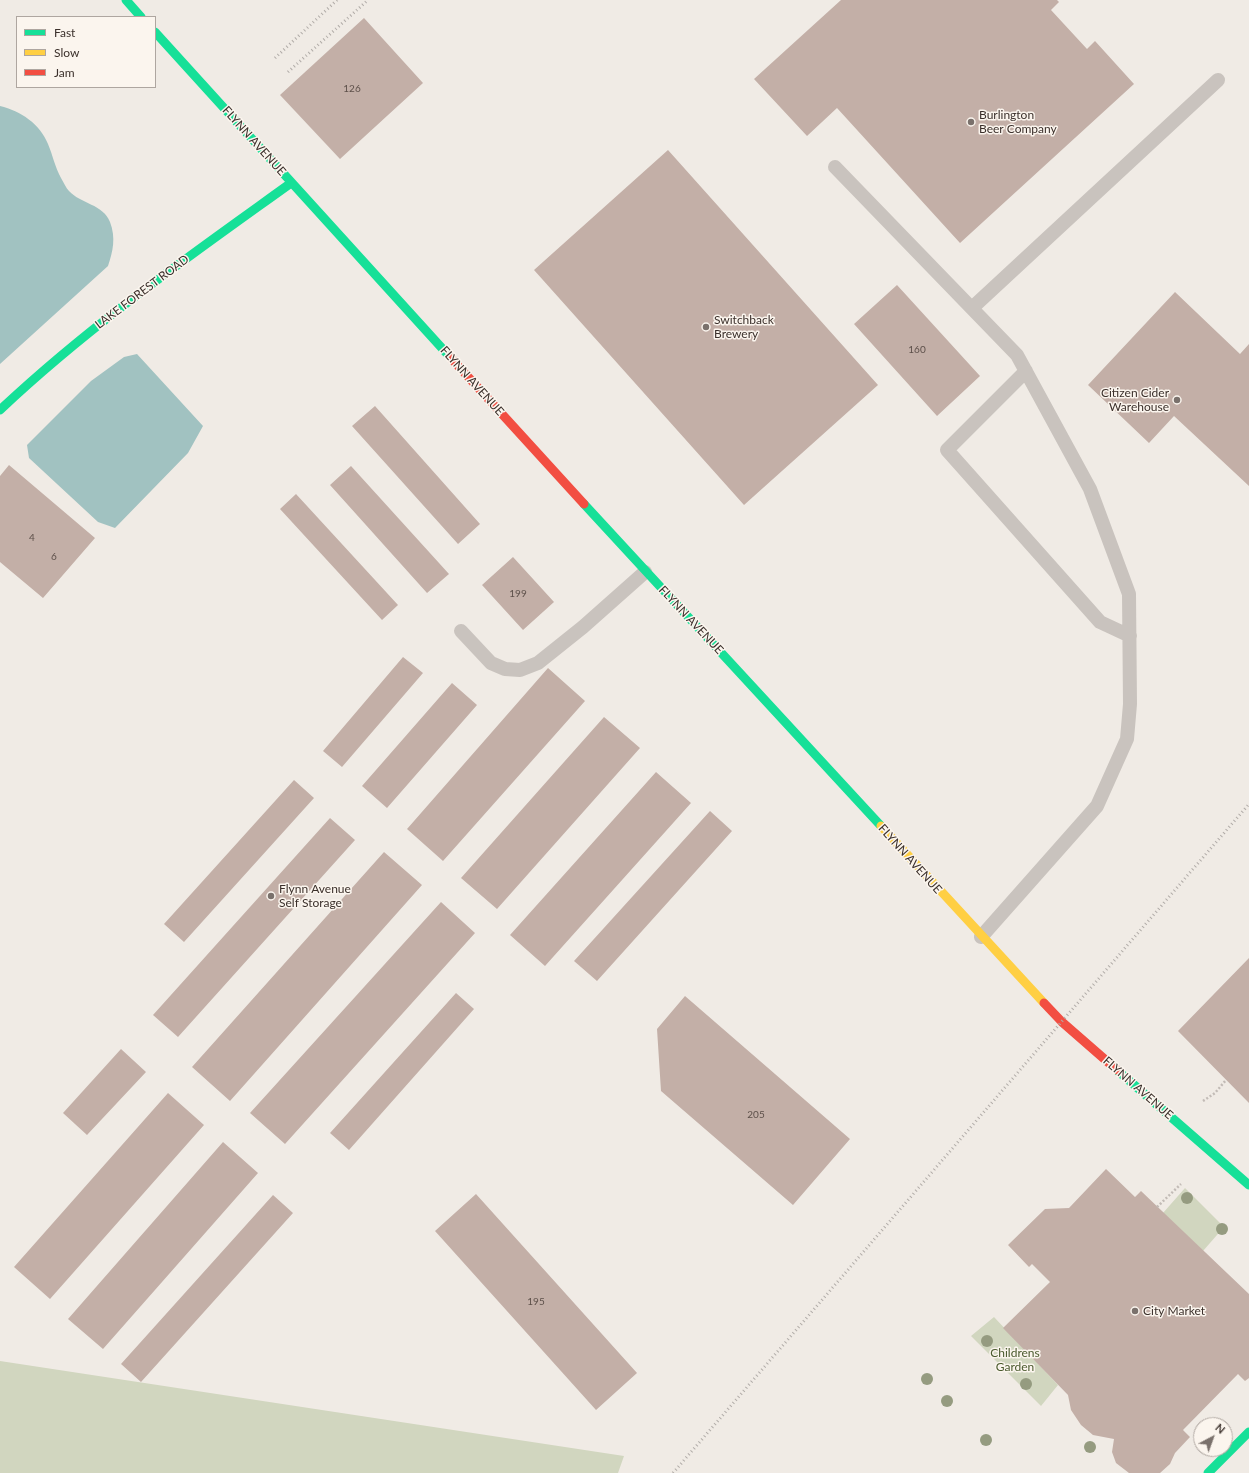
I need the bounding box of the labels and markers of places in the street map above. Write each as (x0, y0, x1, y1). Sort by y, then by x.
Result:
place label: Burlington Beer Company (979, 108, 1057, 136)
marker: Burlington Beer Company (966, 117, 976, 127)
place label: Switchback Brewery (714, 313, 774, 341)
marker: Switchback Brewery (701, 322, 711, 332)
place label: Citizen Cider Warehouse (1101, 386, 1169, 414)
marker: Citizen Cider Warehouse (1172, 395, 1182, 405)
place label: Flynn Avenue Self Storage (279, 882, 351, 910)
marker: Flynn Avenue Self Storage (266, 891, 276, 901)
place label: City Market (1143, 1304, 1205, 1318)
marker: City Market (1130, 1306, 1140, 1316)

